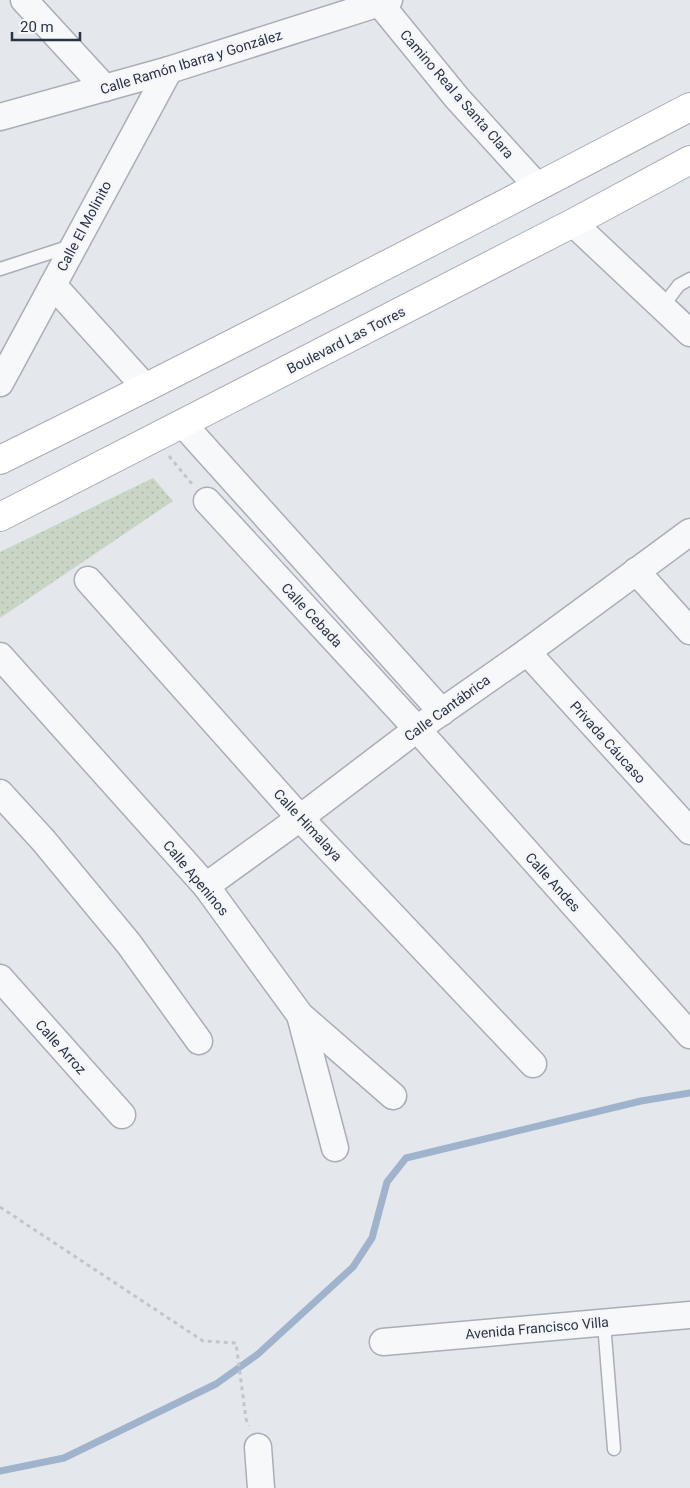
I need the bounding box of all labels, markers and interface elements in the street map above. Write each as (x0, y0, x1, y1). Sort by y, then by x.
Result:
scale bar (12, 10, 80, 42)
text: 20 m (20, 18, 54, 36)
street label: Calle Ramón Ibarra y González (98, 27, 284, 97)
street label: Camino Real a Santa Clara (397, 27, 517, 161)
street label: Calle El Molinito (53, 178, 115, 274)
street label: Boulevard Las Torres (284, 303, 408, 377)
street label: Calle Cebada (278, 580, 346, 650)
street label: Calle Cantábrica (401, 672, 493, 744)
street label: Privada Cáucaso (567, 698, 649, 786)
street label: Calle Himalaya (271, 786, 345, 864)
street label: Calle Apeninos (160, 837, 232, 919)
street label: Calle Andes (522, 849, 584, 915)
street label: Calle Arroz (32, 1016, 90, 1078)
street label: Avenida Francisco Villa (465, 1314, 609, 1342)

